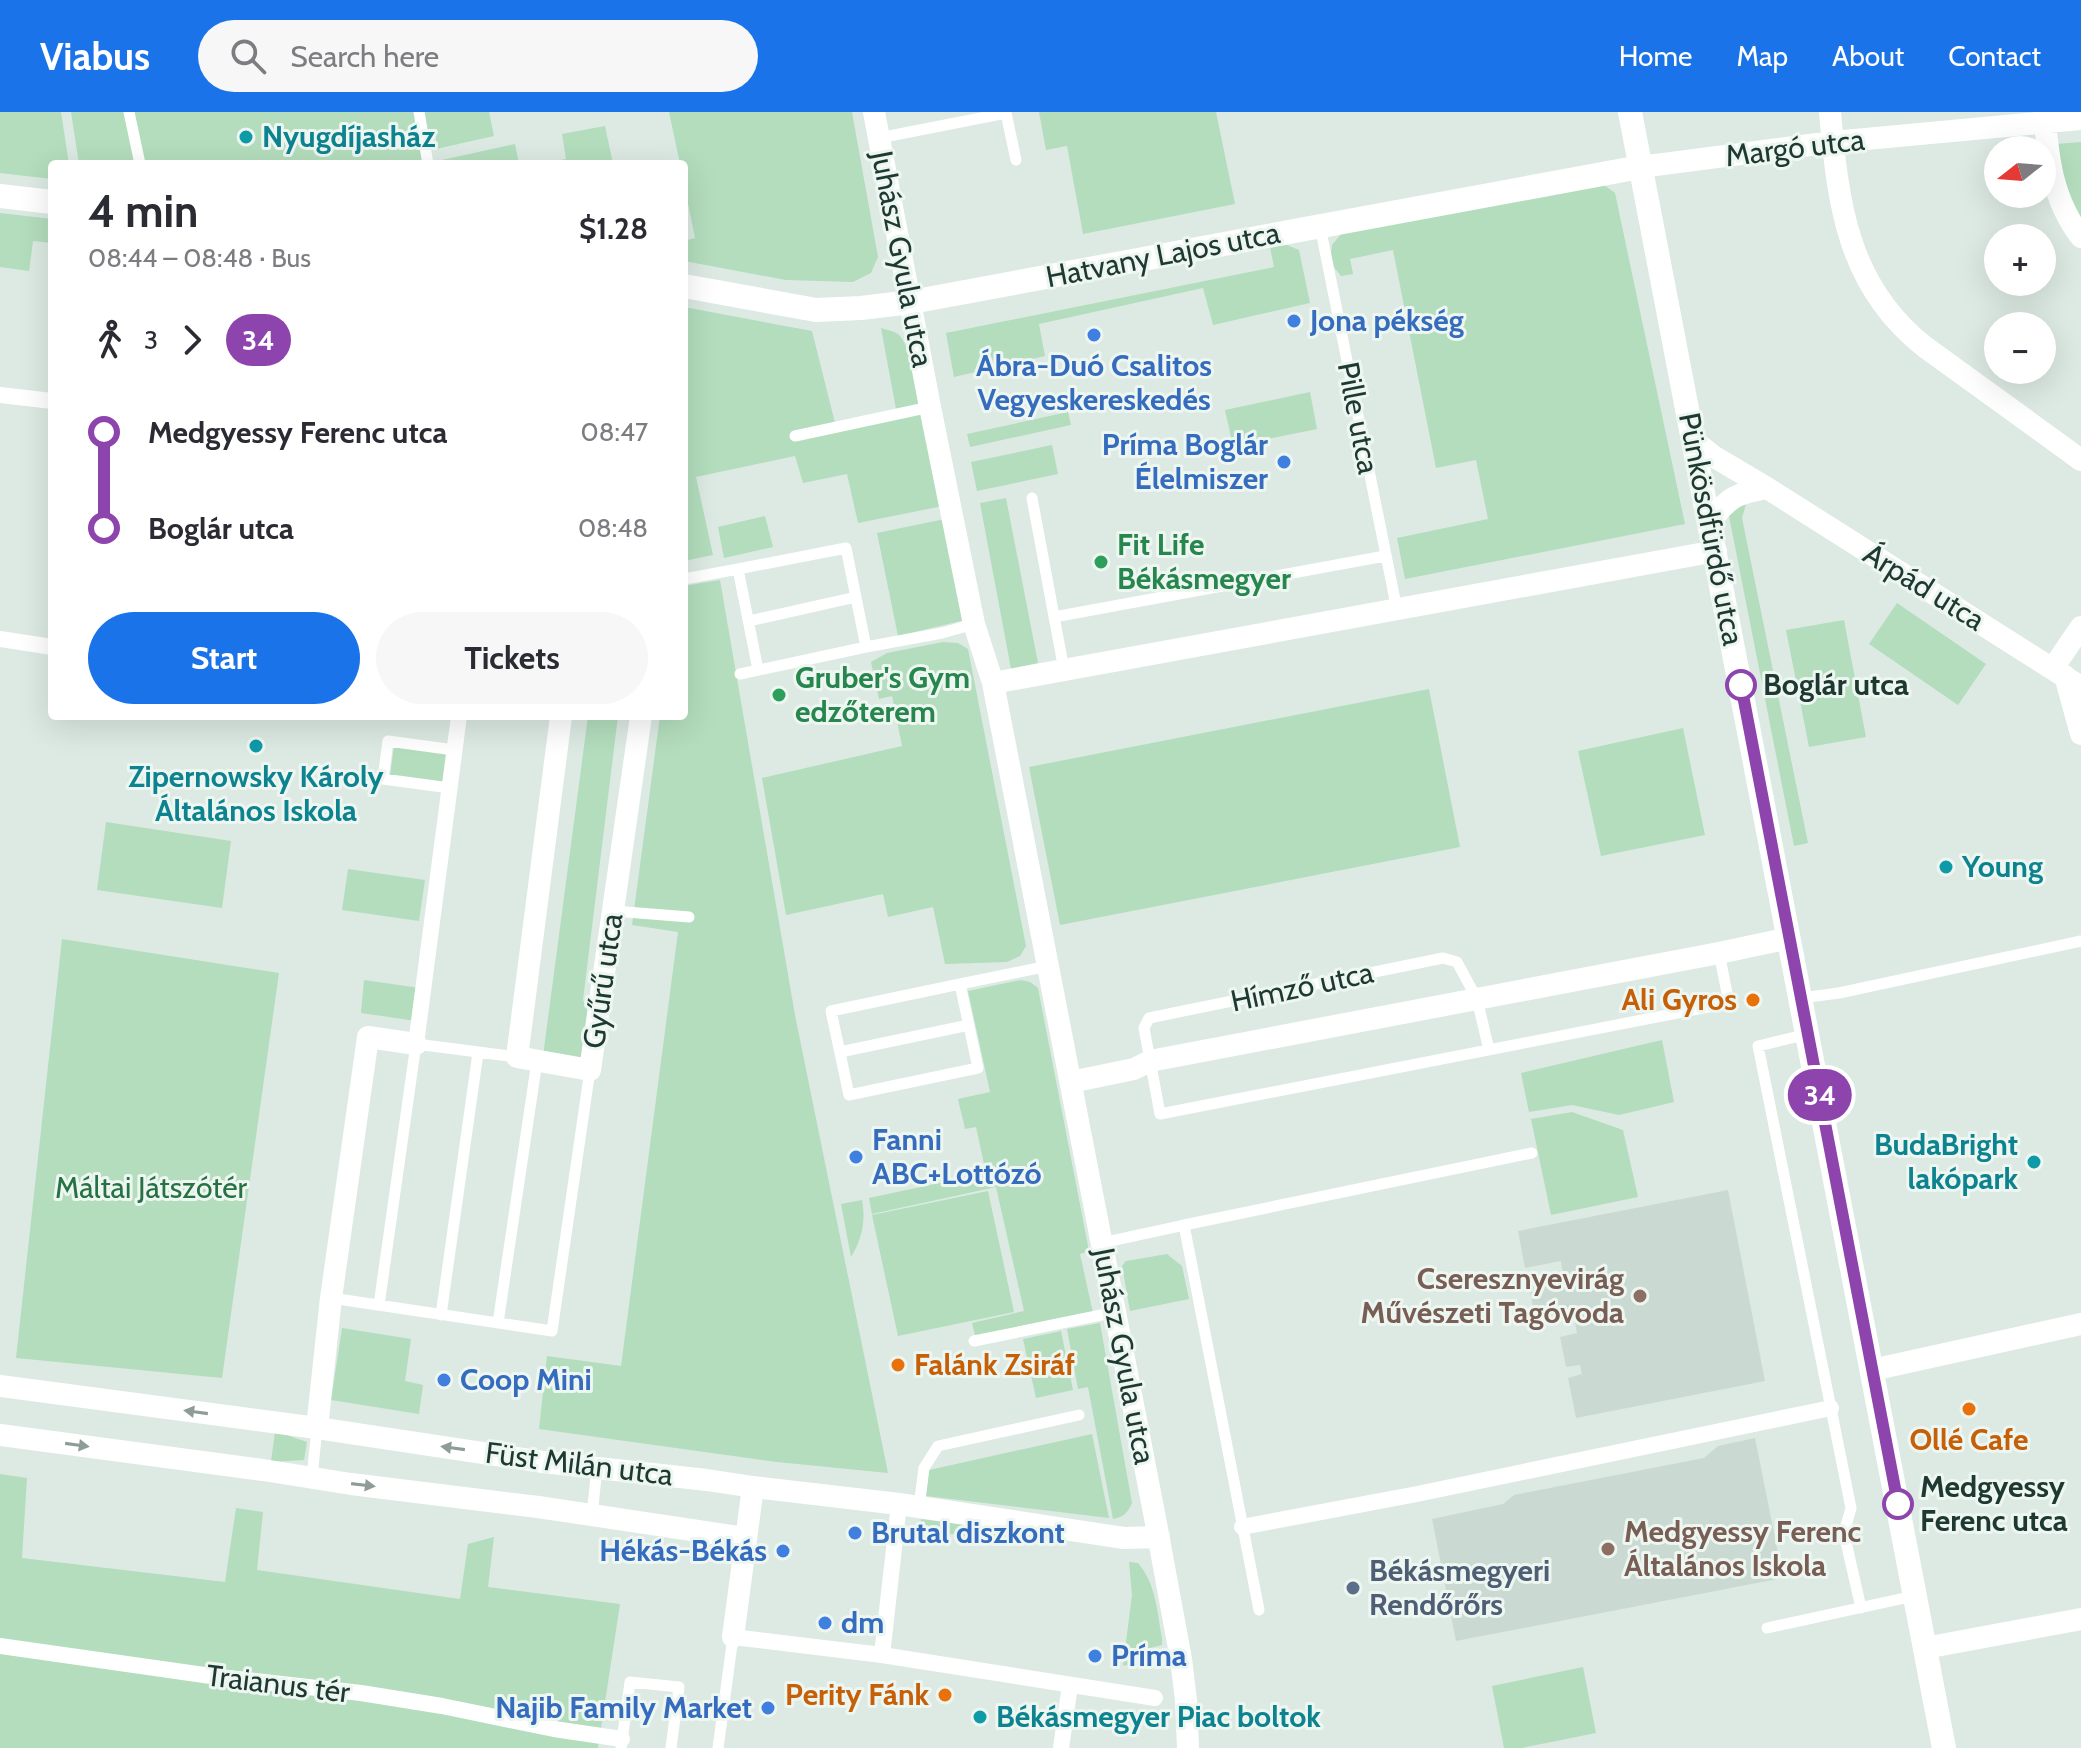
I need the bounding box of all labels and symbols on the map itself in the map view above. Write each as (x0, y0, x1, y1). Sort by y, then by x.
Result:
place label: Nyugdíjasház (262, 118, 435, 155)
street label: Margó utca (1723, 121, 1867, 174)
marker: Nyugdíjasház (237, 128, 255, 146)
north arrow (1984, 136, 2056, 208)
street label: Juhász Gyula utca (863, 147, 942, 371)
street label: Hatvany Lajos utca (1043, 214, 1284, 295)
place label: Jona pékség (1309, 302, 1464, 339)
marker: Jona pékség (1285, 312, 1303, 330)
marker: Ábra-Duó Csalitos Vegyeskereskedés (1085, 326, 1103, 344)
place label: Ábra-Duó Csalitos Vegyeskereskedés (976, 347, 1212, 418)
street label: Pille utca (1330, 359, 1388, 478)
street label: Pünkösdfürdő utca (1671, 409, 1752, 649)
place label: Príma Boglár Élelmiszer (1102, 426, 1268, 497)
marker: Príma Boglár Élelmiszer (1275, 453, 1293, 471)
place label: Fit Life Békásmegyer (1117, 526, 1291, 597)
street label: Árpád utca (1857, 535, 1992, 639)
marker: Fit Life Békásmegyer (1092, 553, 1110, 571)
place label: Gruber's Gym edzőterem (795, 659, 970, 730)
place label: Boglár utca (1763, 666, 1909, 703)
marker: Boglár utca (1726, 670, 1756, 700)
marker: Gruber's Gym edzőterem (770, 686, 788, 704)
marker: Zipernowsky Károly Általános Iskola (247, 737, 265, 755)
place label: Zipernowsky Károly Általános Iskola (128, 758, 385, 829)
place label: Young (1961, 848, 2043, 885)
marker: Young (1937, 858, 1955, 876)
street label: Gyűrű utca (575, 910, 630, 1051)
street label: Hímző utca (1227, 953, 1377, 1020)
place label: Ali Gyros (1622, 981, 1737, 1018)
marker: Ali Gyros (1744, 991, 1762, 1009)
line badge: 34 (1784, 1069, 1856, 1121)
place label: Fanni ABC+Lottózó (872, 1121, 1042, 1192)
place label: BudaBright lakópark (1874, 1126, 2018, 1197)
marker: Fanni ABC+Lottózó (847, 1148, 865, 1166)
marker: BudaBright lakópark (2025, 1153, 2043, 1171)
park label: Máltai Játszótér (55, 1169, 248, 1206)
street label: Juhász Gyula utca (1085, 1244, 1164, 1468)
place label: Cseresznyevirág Művészeti Tagóvoda (1361, 1260, 1624, 1331)
marker: Cseresznyevirág Művészeti Tagóvoda (1631, 1287, 1649, 1305)
place label: Falánk Zsiráf (914, 1346, 1075, 1383)
marker: Falánk Zsiráf (889, 1356, 907, 1374)
place label: Coop Mini (460, 1361, 592, 1398)
marker: Coop Mini (435, 1371, 453, 1389)
marker: Ollé Cafe (1960, 1400, 1978, 1418)
one-way arrow (183, 1405, 208, 1418)
place label: Ollé Cafe (1910, 1421, 2028, 1458)
street label: Füst Milán utca (483, 1434, 676, 1493)
one-way arrow (65, 1439, 90, 1452)
one-way arrow (440, 1442, 465, 1454)
place label: Medgyessy Ferenc utca (1920, 1468, 2068, 1539)
one-way arrow (350, 1479, 375, 1492)
marker: Medgyessy Ferenc utca (1883, 1489, 1913, 1519)
place label: Medgyessy Ferenc Általános Iskola (1624, 1513, 1861, 1584)
place label: Brutal diszkont (871, 1514, 1065, 1551)
marker: Brutal diszkont (846, 1524, 864, 1542)
place label: Hékás-Békás (599, 1532, 767, 1569)
marker: Medgyessy Ferenc Általános Iskola (1599, 1540, 1617, 1558)
marker: Hékás-Békás (774, 1542, 792, 1560)
place label: Békásmegyeri Rendőrőrs (1369, 1552, 1550, 1623)
marker: Békásmegyeri Rendőrőrs (1344, 1579, 1362, 1597)
place label: dm (841, 1604, 884, 1641)
marker: dm (816, 1614, 834, 1632)
place label: Príma (1111, 1637, 1187, 1674)
marker: Príma (1086, 1647, 1104, 1665)
street label: Traianus tér (204, 1656, 352, 1711)
place label: Perity Fánk (785, 1676, 929, 1713)
marker: Perity Fánk (936, 1686, 954, 1704)
place label: Najib Family Market (495, 1689, 752, 1726)
place label: Békásmegyer Piac boltok (996, 1698, 1321, 1735)
marker: Najib Family Market (759, 1699, 777, 1717)
marker: Békásmegyer Piac boltok (971, 1708, 989, 1726)

